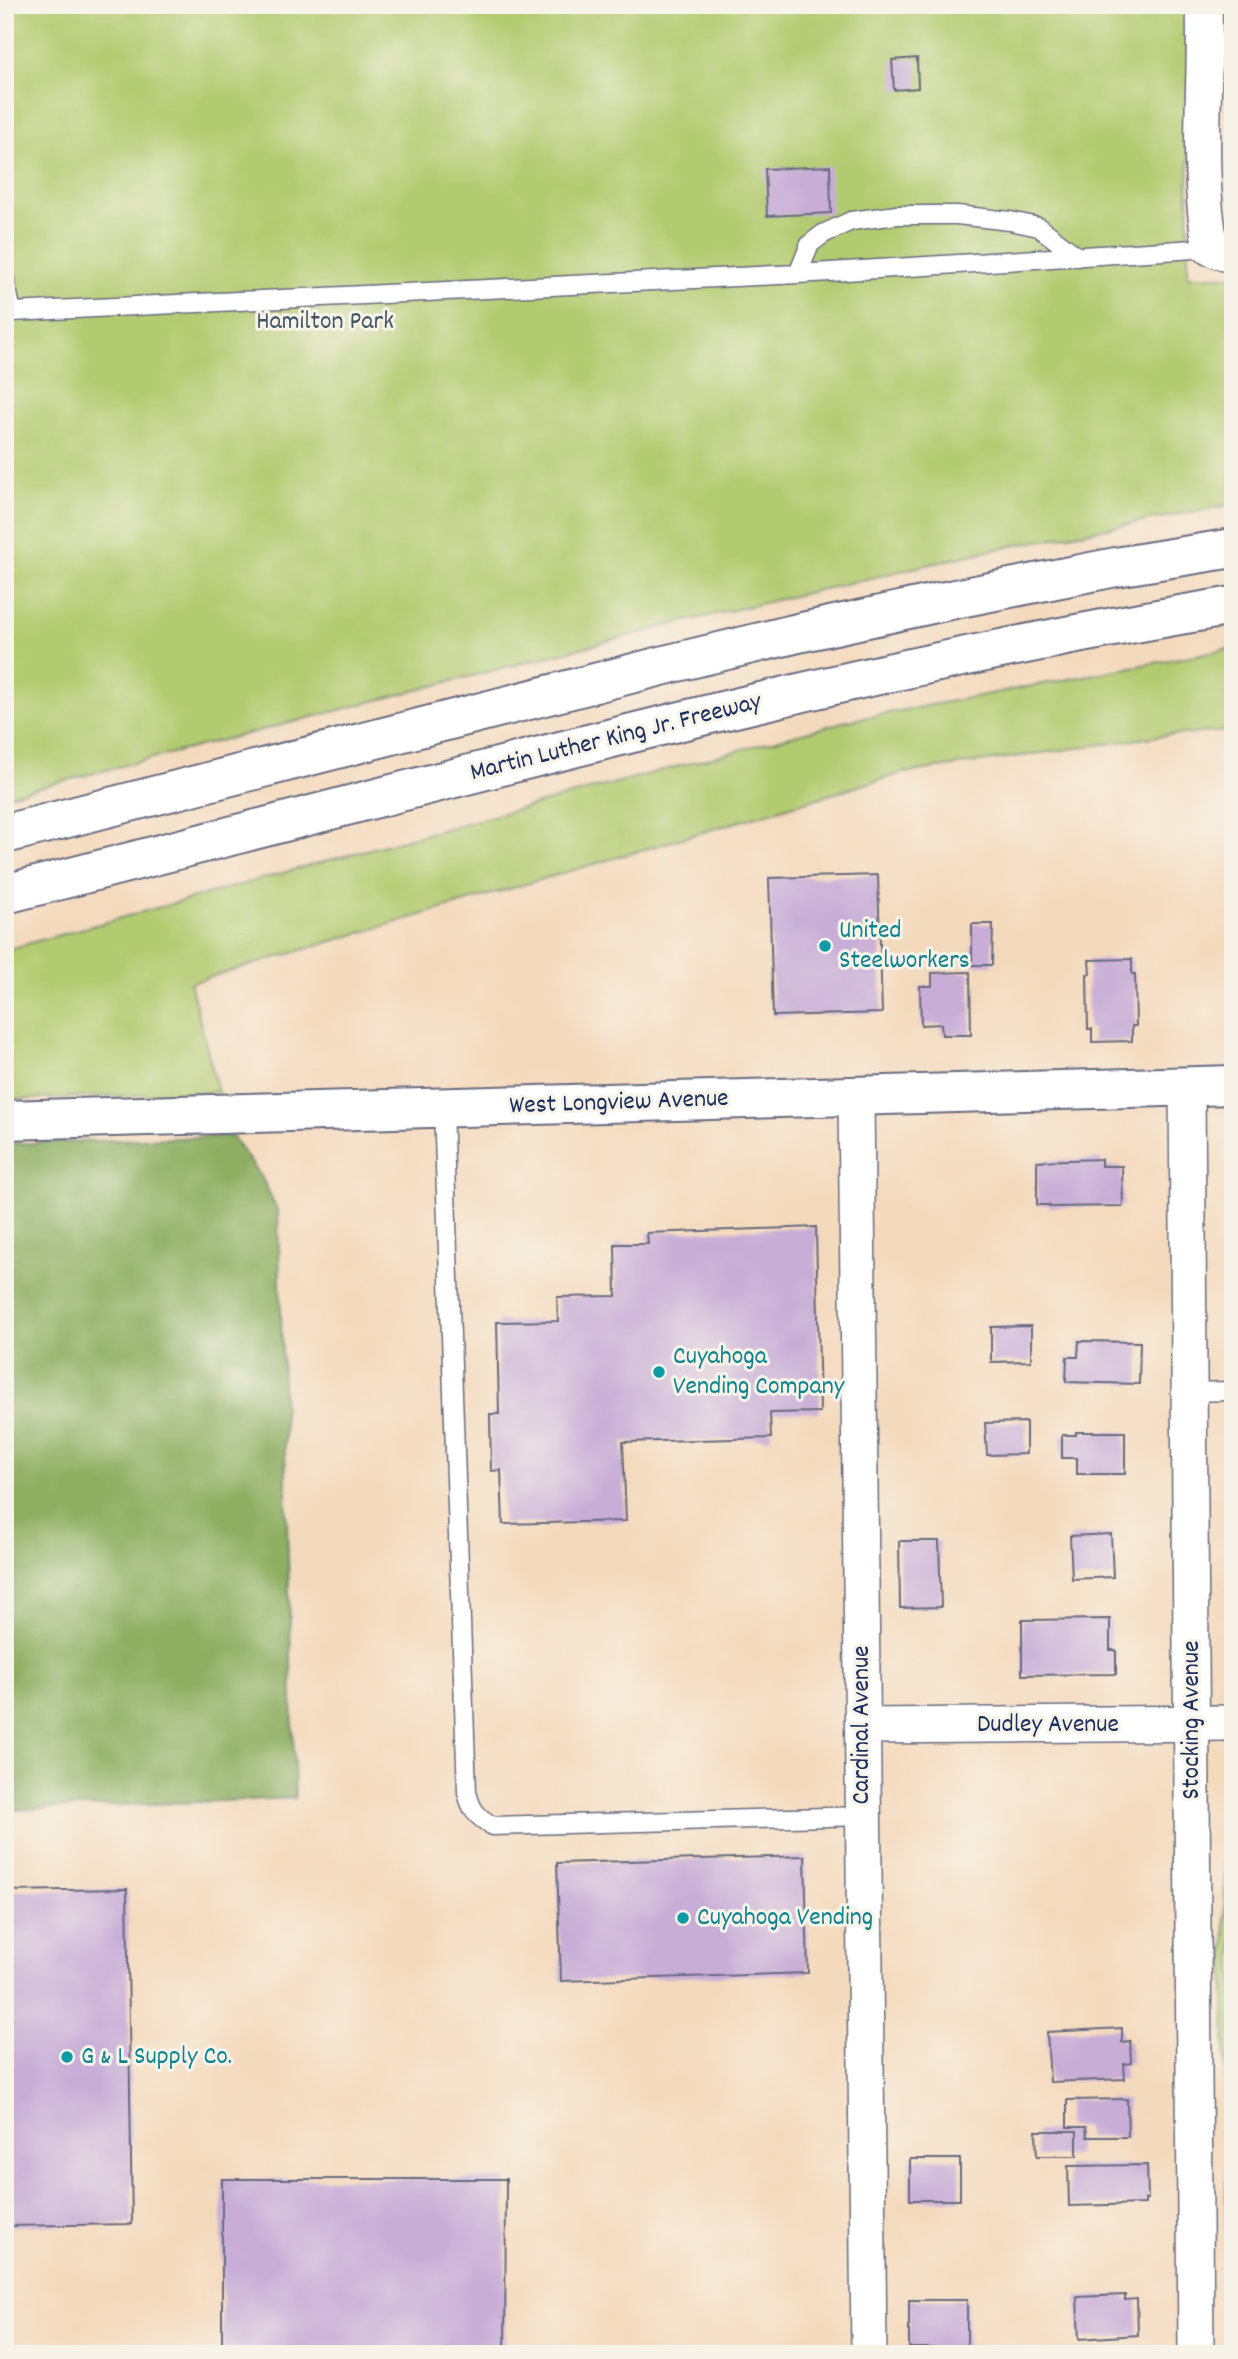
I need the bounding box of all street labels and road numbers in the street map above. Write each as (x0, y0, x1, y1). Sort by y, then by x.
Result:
street label: Martin Luther King Jr. Freeway (467, 684, 766, 792)
street label: West Longview Avenue (509, 1081, 729, 1125)
street label: Stocking Avenue (1174, 1641, 1211, 1800)
street label: Cardinal Avenue (844, 1645, 881, 1805)
street label: Dudley Avenue (977, 1707, 1119, 1744)

